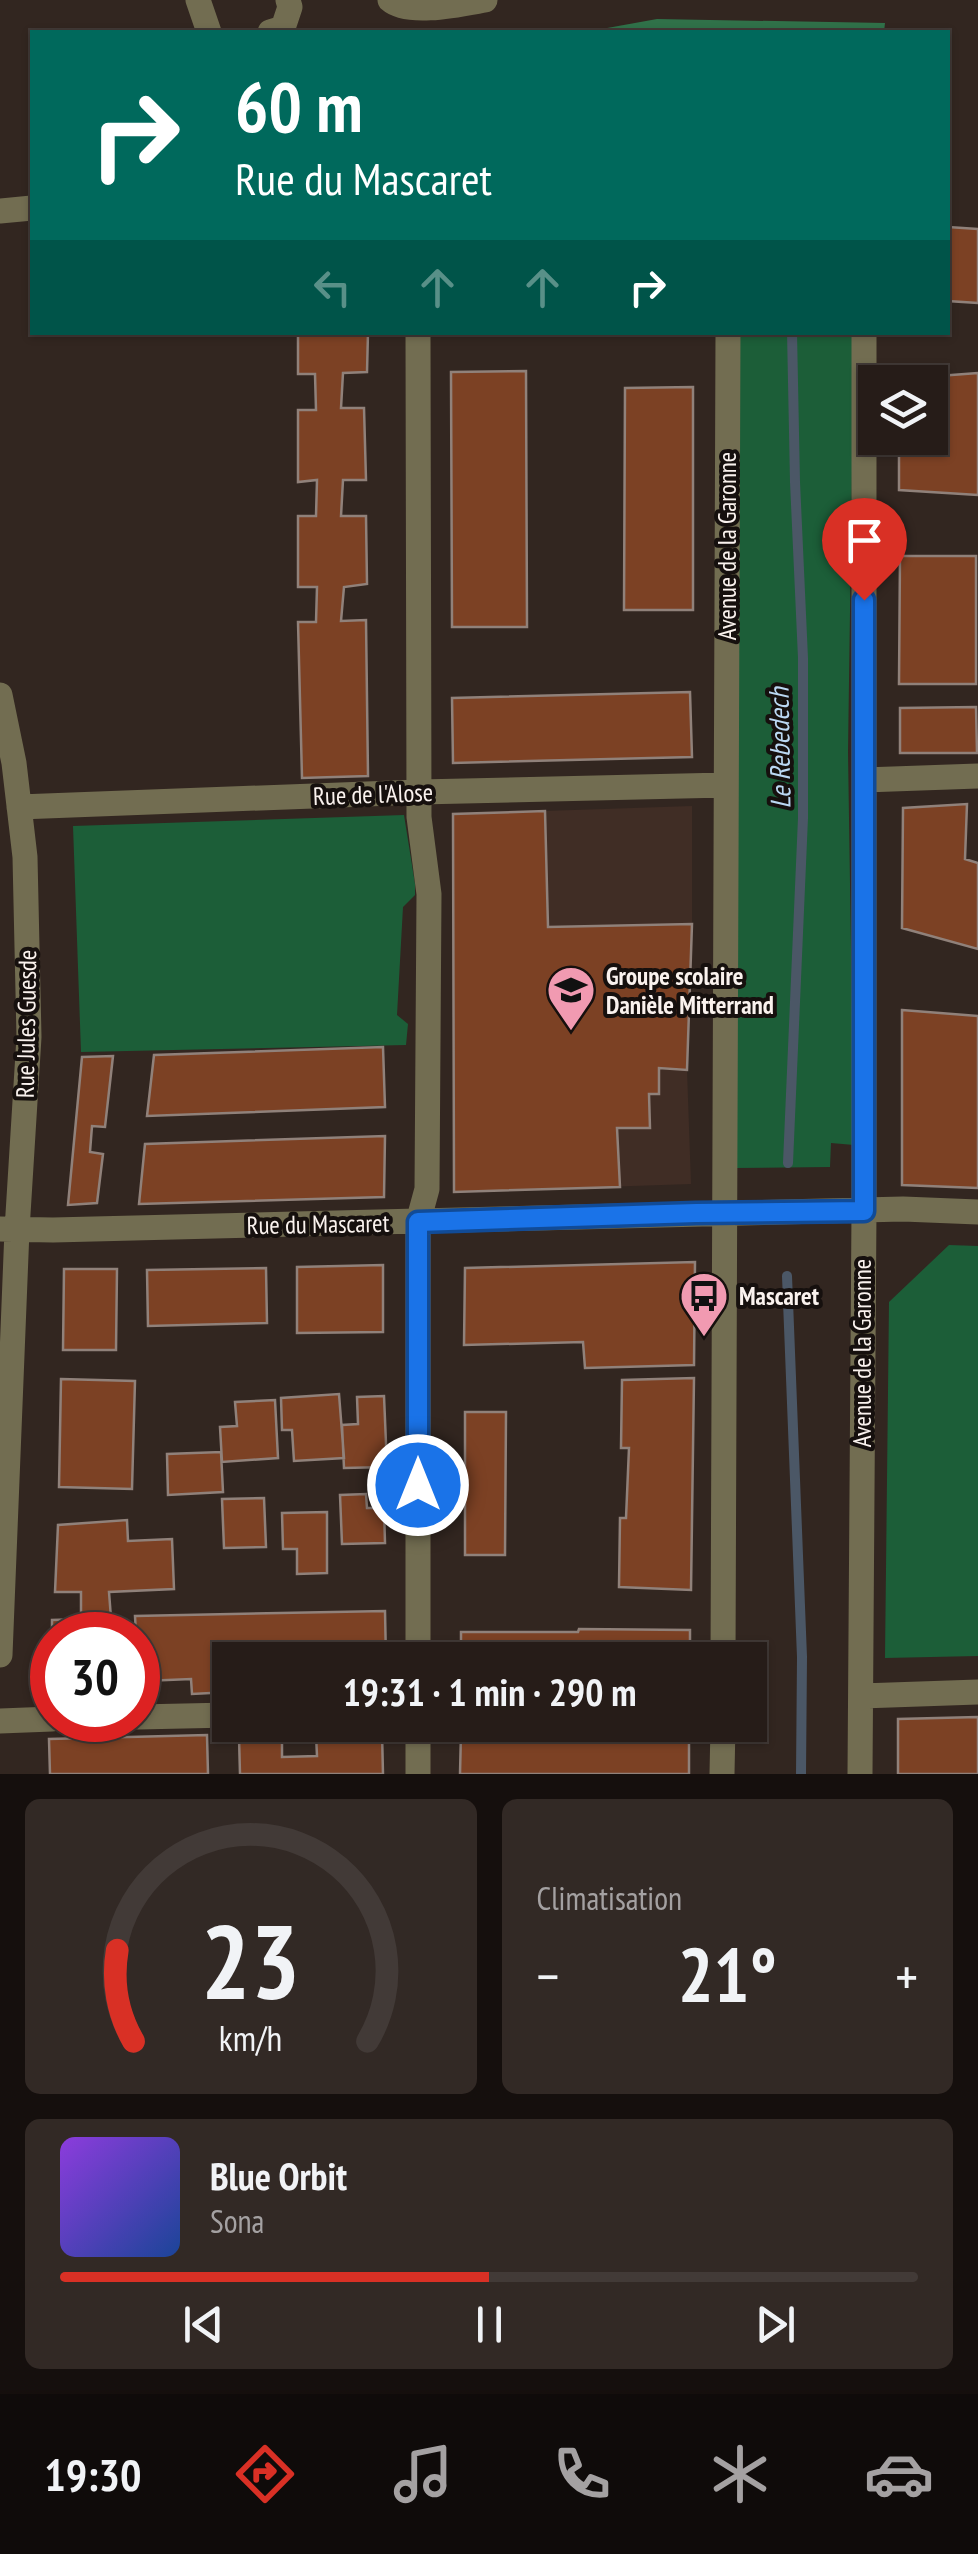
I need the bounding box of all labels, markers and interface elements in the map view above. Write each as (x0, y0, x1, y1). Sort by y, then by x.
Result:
text: 60 m (235, 61, 363, 151)
icon: right (70, 70, 200, 200)
text: Rue du Mascaret (235, 149, 492, 207)
icon: left (305, 260, 360, 315)
icon: ahead (410, 260, 465, 315)
icon: ahead (515, 260, 570, 315)
icon: right (620, 260, 675, 315)
map controls (858, 365, 948, 455)
button: layers (858, 365, 948, 455)
street label: Avenue de la Garonne (711, 452, 743, 640)
pin (822, 498, 907, 601)
icon: arrive (837, 513, 892, 568)
water label: Le Rebedech (759, 685, 799, 809)
street label: Rue de l'Alose (312, 776, 434, 812)
street label: Rue Jules Guesde (9, 950, 43, 1098)
place label: Groupe scolaire Danièle Mitterrand (606, 960, 774, 1021)
school or university icon: Groupe scolaire Danièle Mitterrand (545, 964, 597, 1032)
street label: Rue du Mascaret (246, 1207, 390, 1241)
street label: Avenue de la Garonne (846, 1259, 878, 1447)
bus stop icon: Mascaret (678, 1270, 730, 1338)
place label: Mascaret (739, 1280, 820, 1312)
position arrow (366, 1433, 470, 1537)
speed limit sign: 30 (30, 1612, 160, 1742)
text: 19:31 · 1 min · 290 m (343, 1667, 636, 1716)
text: Climatisation (537, 1877, 682, 1919)
text: 23 (201, 1893, 300, 2028)
text: 21° (678, 1926, 777, 2023)
text: − (537, 1940, 559, 2011)
text: + (895, 1940, 918, 2011)
text: km/h (219, 2015, 282, 2061)
text: Blue Orbit (210, 2151, 347, 2200)
text: Sona (210, 2200, 264, 2242)
icon: previous (176, 2297, 231, 2352)
icon: pause (462, 2297, 517, 2352)
icon: next (748, 2297, 803, 2352)
icon: directions (230, 2439, 300, 2509)
icon: music (388, 2439, 458, 2509)
icon: phone (547, 2439, 617, 2509)
icon: climate (705, 2439, 775, 2509)
icon: car (864, 2439, 934, 2509)
text: 19:30 (44, 2445, 142, 2503)

